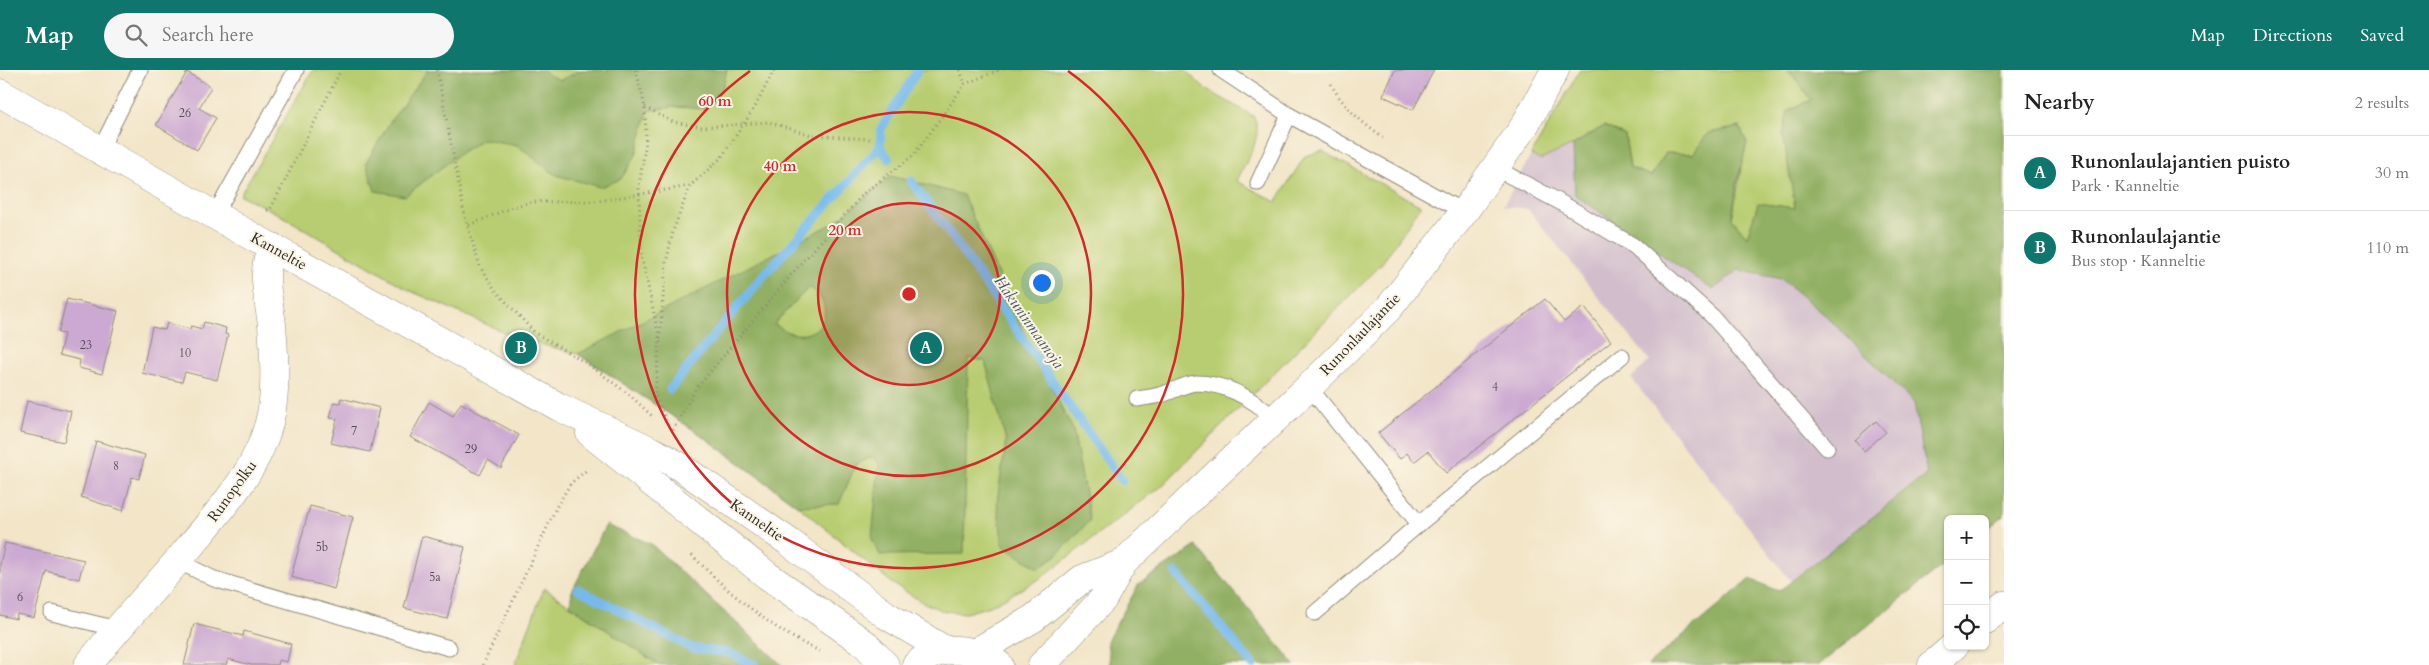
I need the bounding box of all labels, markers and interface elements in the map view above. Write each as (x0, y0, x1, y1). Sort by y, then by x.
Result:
search box (104, 13, 454, 58)
text: Map (25, 19, 74, 52)
icon: search (122, 21, 150, 49)
text: Search here (162, 22, 254, 48)
text: Map (2191, 23, 2225, 48)
text: Directions (2253, 23, 2332, 48)
text: Saved (2360, 23, 2404, 48)
text: Nearby (2024, 88, 2095, 117)
text: 60 m (698, 91, 732, 111)
text: 2 results (2355, 92, 2409, 114)
house number: 26 (179, 105, 191, 121)
text: Runonlaulajantien puisto (2071, 149, 2290, 175)
text: 40 m (763, 156, 797, 176)
text: A (2034, 162, 2046, 184)
text: 30 m (2375, 162, 2409, 184)
text: Park · Kanneltie (2071, 175, 2180, 197)
text: 20 m (828, 220, 862, 240)
text: Runonlaulajantie (2071, 224, 2221, 250)
street label: Kanneltie (247, 227, 311, 275)
text: B (2034, 237, 2046, 259)
text: 110 m (2367, 237, 2409, 259)
text: Bus stop · Kanneltie (2071, 250, 2206, 272)
your location (1029, 270, 1055, 296)
water label: Hakuninmaanoja (989, 271, 1069, 373)
centre of rings (900, 285, 918, 303)
street label: Runonlaulajantie (1315, 288, 1405, 380)
pin: B (505, 329, 537, 367)
pin: A (910, 329, 942, 367)
house number: 23 (80, 337, 92, 353)
house number: 10 (179, 345, 191, 361)
house number: 4 (1492, 379, 1498, 395)
house number: 7 (351, 423, 357, 439)
house number: 29 (465, 441, 477, 457)
street label: Runopolku (203, 456, 261, 526)
house number: 8 (113, 458, 119, 474)
street label: Kanneltie (726, 494, 788, 546)
map controls (1944, 515, 1989, 650)
button: + (1944, 515, 1989, 560)
house number: 5b (316, 539, 328, 555)
button: − (1944, 560, 1989, 605)
house number: 5a (429, 569, 441, 585)
house number: 6 (17, 589, 23, 605)
button: locate (1944, 605, 1989, 650)

